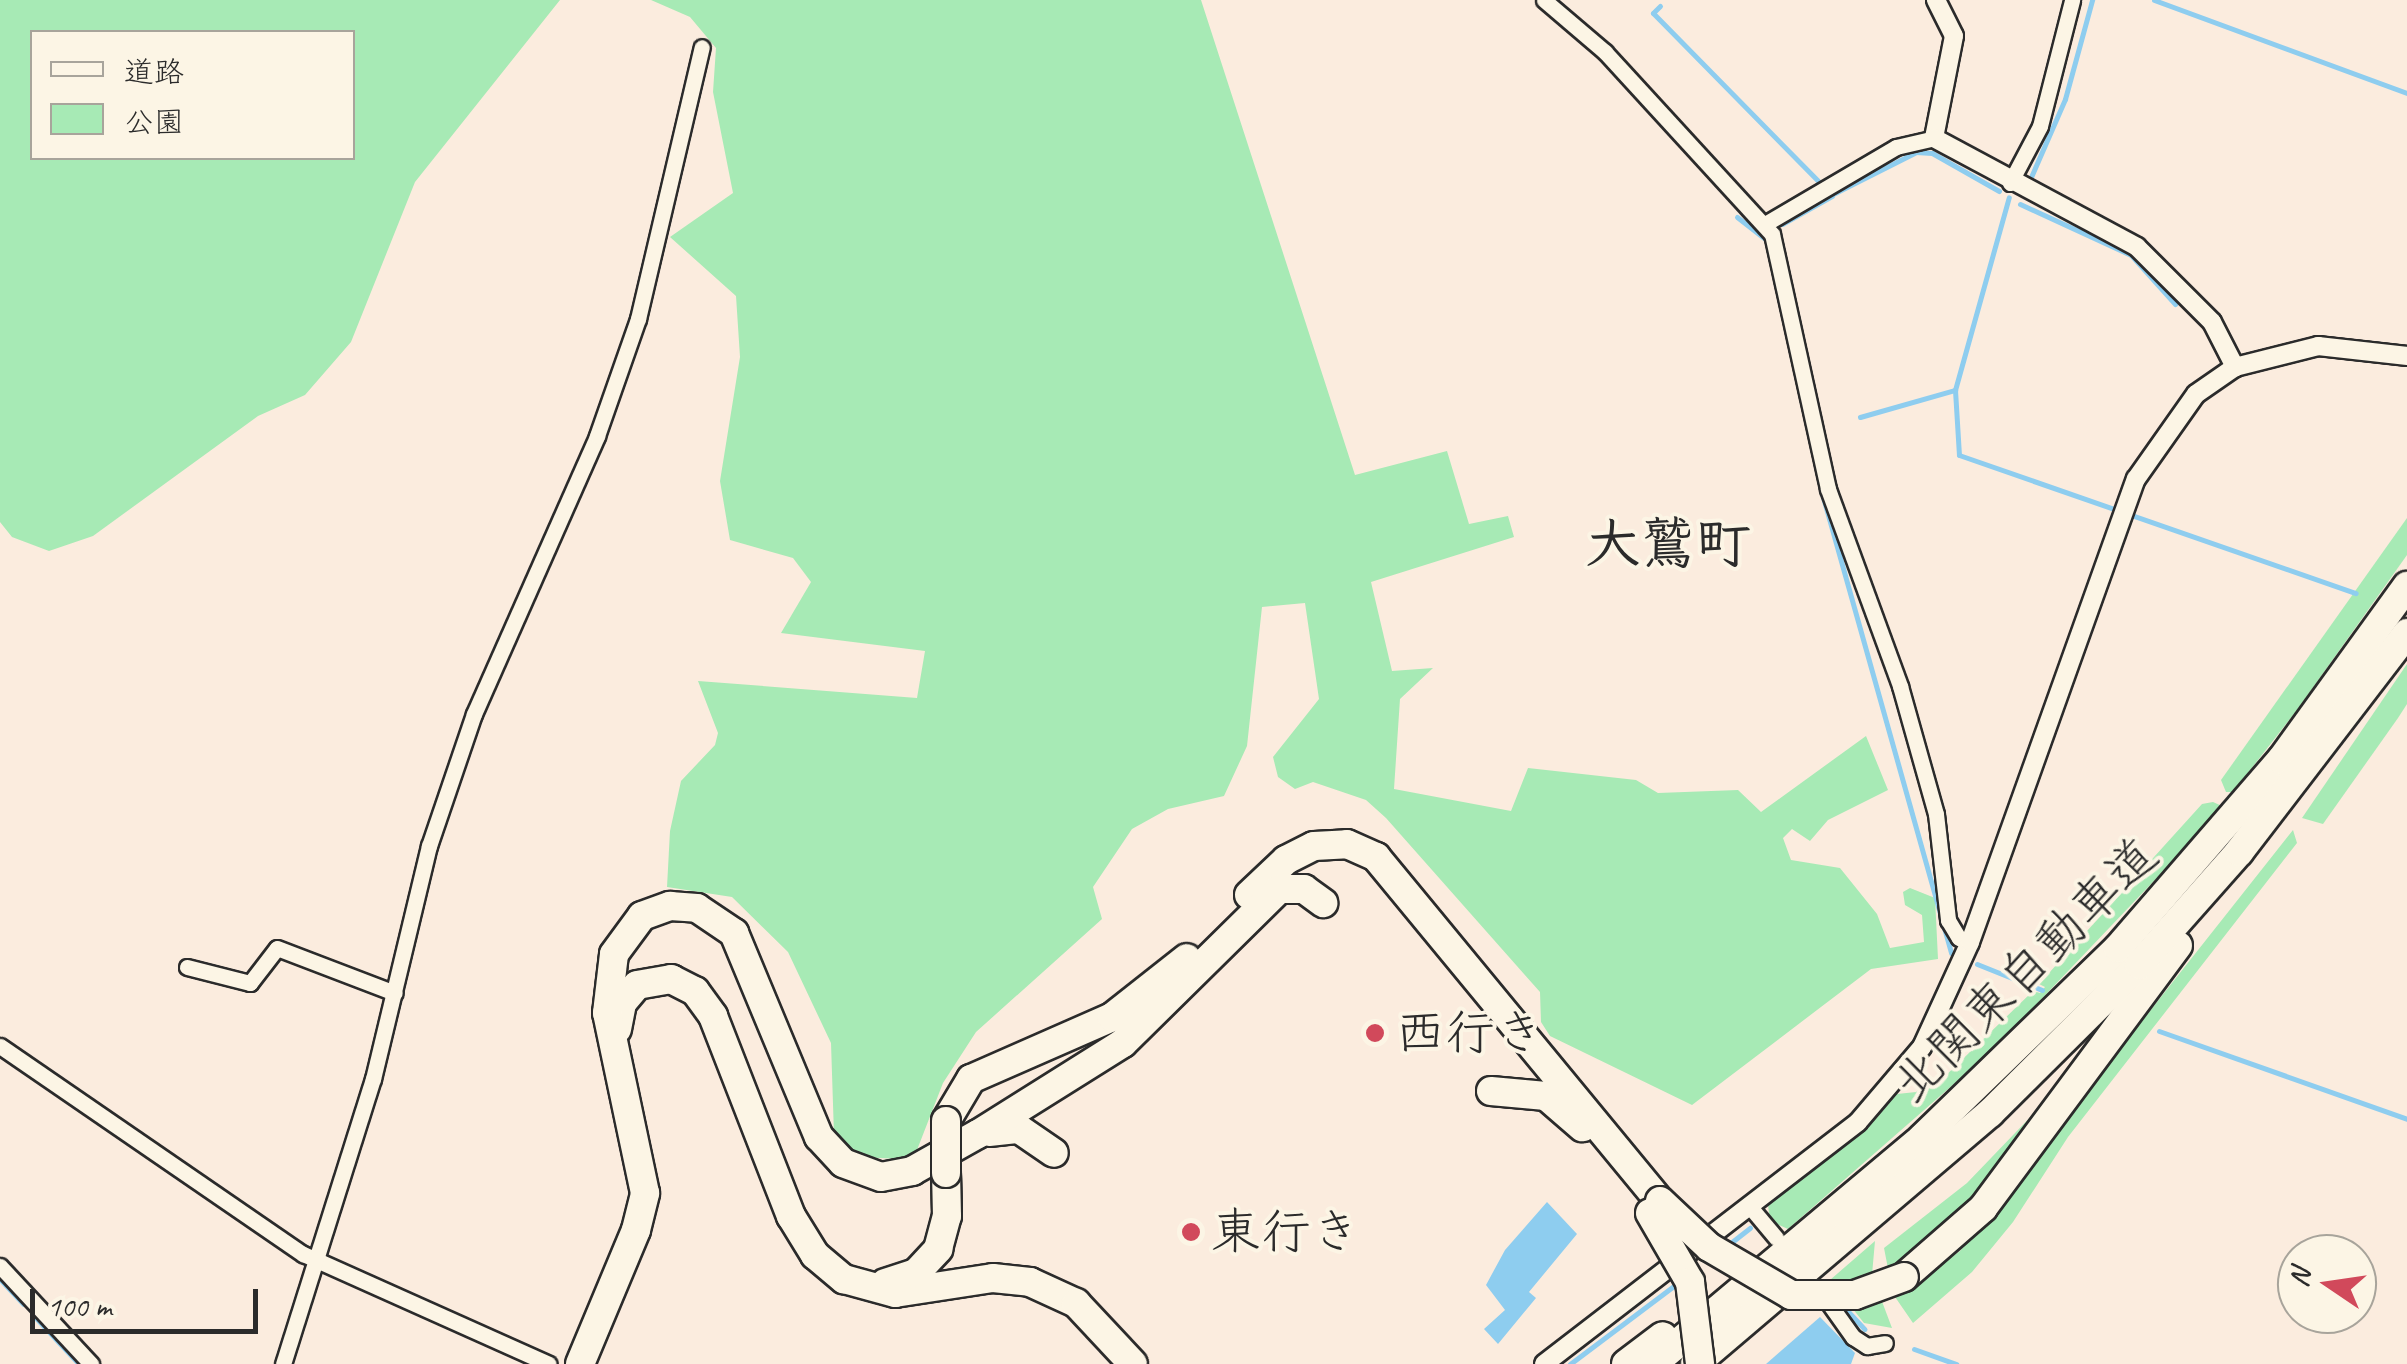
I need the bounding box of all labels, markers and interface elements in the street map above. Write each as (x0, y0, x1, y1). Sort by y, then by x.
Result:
legend (30, 30, 355, 160)
text: 道路 (124, 53, 184, 91)
text: 公園 (124, 103, 184, 141)
district label: 大鷲町 (1586, 512, 1750, 578)
street label: 北関東自動車道 (1880, 825, 2170, 1115)
place label: 西行き (1395, 1003, 1545, 1063)
marker: 西行き (1364, 1022, 1386, 1044)
place label: 東行き (1211, 1202, 1361, 1262)
marker: 東行き (1180, 1221, 1202, 1243)
north arrow (2277, 1234, 2377, 1334)
text: N (2280, 1265, 2318, 1290)
scale bar (35, 1269, 262, 1331)
text: 100 m (47, 1287, 112, 1325)

